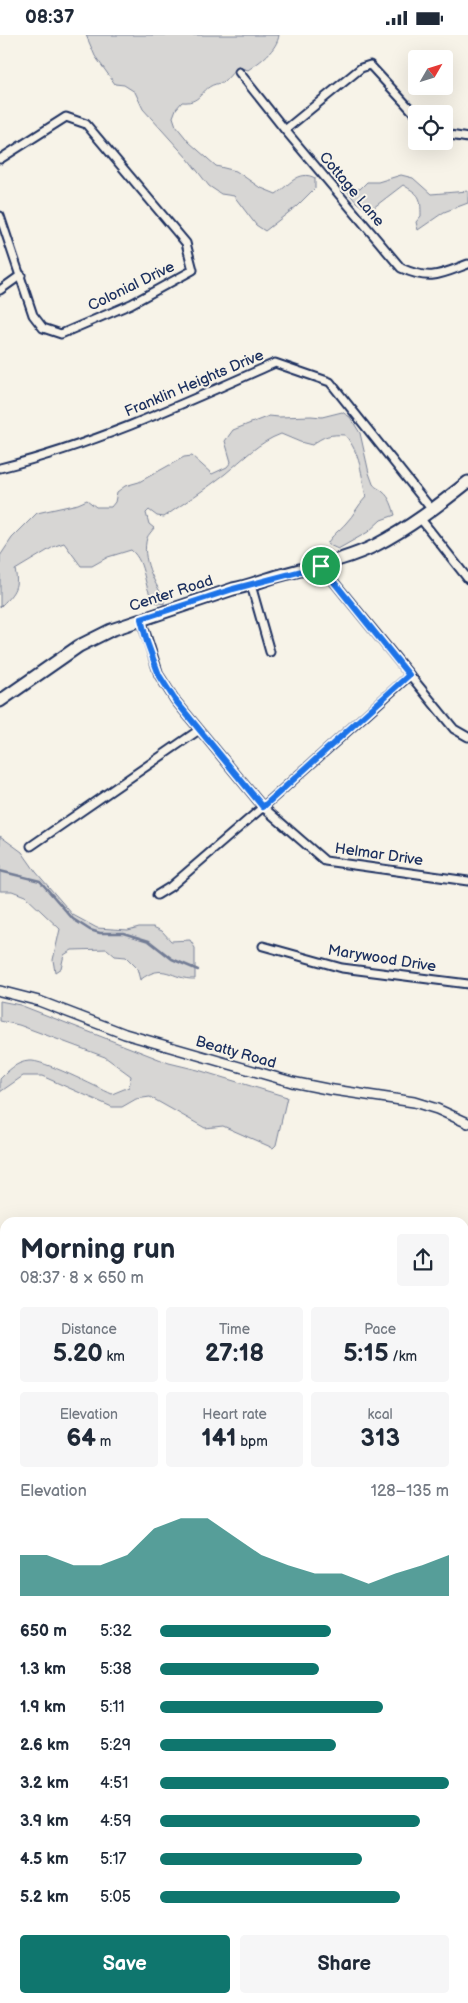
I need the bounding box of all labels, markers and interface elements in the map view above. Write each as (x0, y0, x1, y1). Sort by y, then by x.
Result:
text: 08:37 (25, 6, 74, 29)
north arrow (408, 50, 452, 95)
map controls (408, 50, 453, 150)
button: locate (408, 105, 453, 150)
street label: Cottage Lane (315, 148, 388, 231)
street label: Colonial Drive (85, 257, 178, 316)
street label: Franklin Heights Drive (122, 346, 267, 421)
pin (300, 545, 342, 587)
icon: arrive (307, 552, 335, 580)
street label: Center Road (127, 571, 215, 616)
street label: Helmar Drive (334, 839, 424, 870)
street label: Marywood Drive (326, 941, 437, 976)
street label: Beatty Road (193, 1032, 278, 1073)
text: Morning run (20, 1233, 175, 1266)
button: share (397, 1234, 449, 1286)
text: 08:37 · 8 × 650 m (20, 1269, 144, 1288)
text: Distance (61, 1321, 117, 1338)
text: Time (219, 1321, 250, 1338)
text: Pace (364, 1321, 396, 1338)
text: 5.20 (53, 1338, 103, 1369)
text: 27:18 (205, 1338, 264, 1369)
text: 5:15 (343, 1338, 389, 1369)
text: km (103, 1348, 125, 1365)
text: /km (389, 1348, 417, 1365)
text: Elevation (60, 1406, 118, 1423)
text: Heart rate (202, 1406, 267, 1423)
text: kcal (368, 1406, 393, 1423)
text: 64 (66, 1423, 96, 1454)
text: 141 (201, 1423, 236, 1454)
text: 313 (360, 1423, 400, 1454)
text: m (96, 1433, 111, 1450)
text: bpm (236, 1433, 268, 1450)
text: Elevation (20, 1482, 87, 1501)
text: 128–135 m (371, 1482, 449, 1501)
text: 650 m (20, 1622, 67, 1641)
text: 5:32 (100, 1622, 132, 1641)
text: 1.3 km (20, 1660, 66, 1679)
text: 5:38 (100, 1660, 132, 1679)
text: 1.9 km (20, 1698, 66, 1717)
text: 5:11 (100, 1698, 125, 1717)
text: 2.6 km (20, 1736, 69, 1755)
text: 5:29 (100, 1736, 131, 1755)
text: 3.2 km (20, 1774, 69, 1793)
text: 4:51 (100, 1774, 128, 1793)
text: 3.9 km (20, 1812, 69, 1831)
text: 4:59 (100, 1812, 131, 1831)
text: 4.5 km (20, 1850, 69, 1869)
text: 5:17 (100, 1850, 126, 1869)
text: 5.2 km (20, 1888, 69, 1907)
text: 5:05 (100, 1888, 131, 1907)
button: Save (20, 1935, 230, 1993)
button: Share (240, 1935, 449, 1993)

